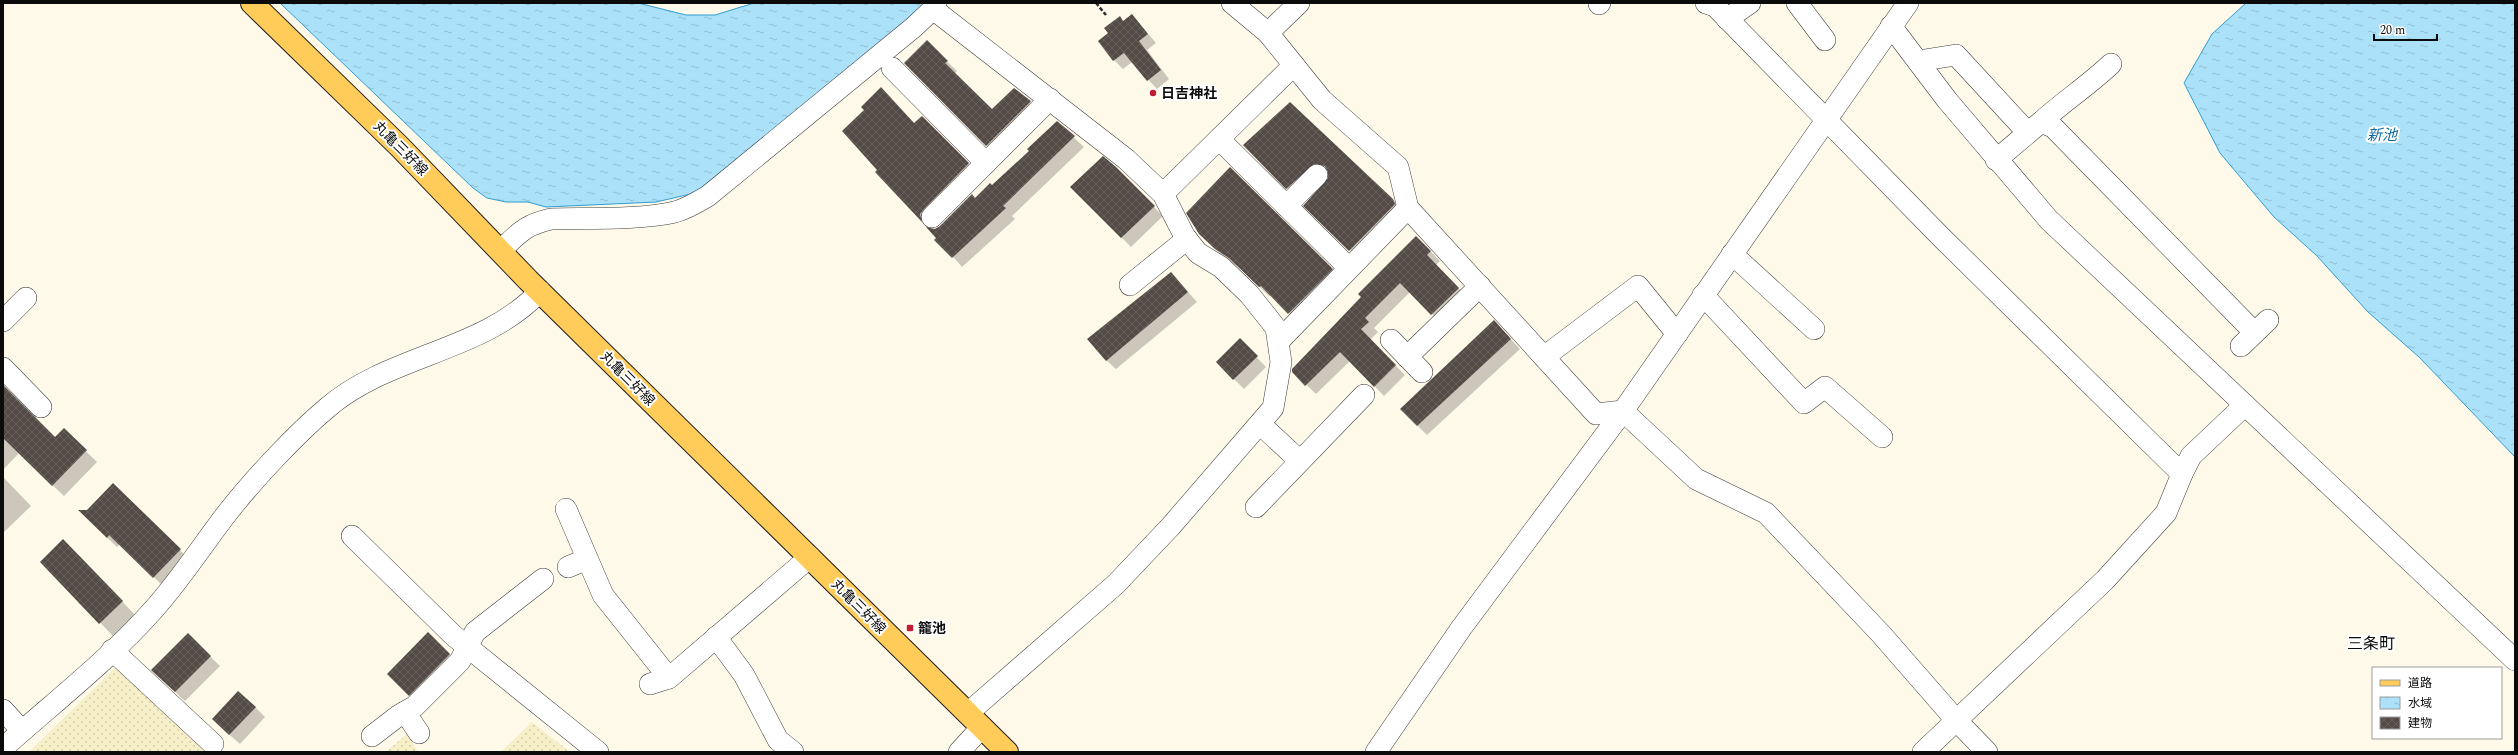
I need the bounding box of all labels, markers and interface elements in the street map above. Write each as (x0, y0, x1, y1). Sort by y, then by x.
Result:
scale bar (2374, 16, 2437, 42)
text: 20 m (2380, 21, 2405, 40)
place label: 日吉神社 (1161, 83, 1217, 104)
marker: 日吉神社 (1148, 88, 1158, 98)
street label: 丸亀三好線 (368, 116, 433, 181)
water label: 新池 (2367, 124, 2399, 147)
street label: 丸亀三好線 (595, 346, 660, 411)
street label: 丸亀三好線 (826, 574, 891, 639)
place label: 籠池 (918, 618, 946, 639)
marker: 籠池 (905, 623, 915, 633)
district label: 三条町 (2347, 632, 2395, 656)
legend (2372, 667, 2502, 739)
text: 道路 (2408, 674, 2432, 693)
text: 水域 (2408, 694, 2432, 713)
text: 建物 (2408, 714, 2432, 733)

